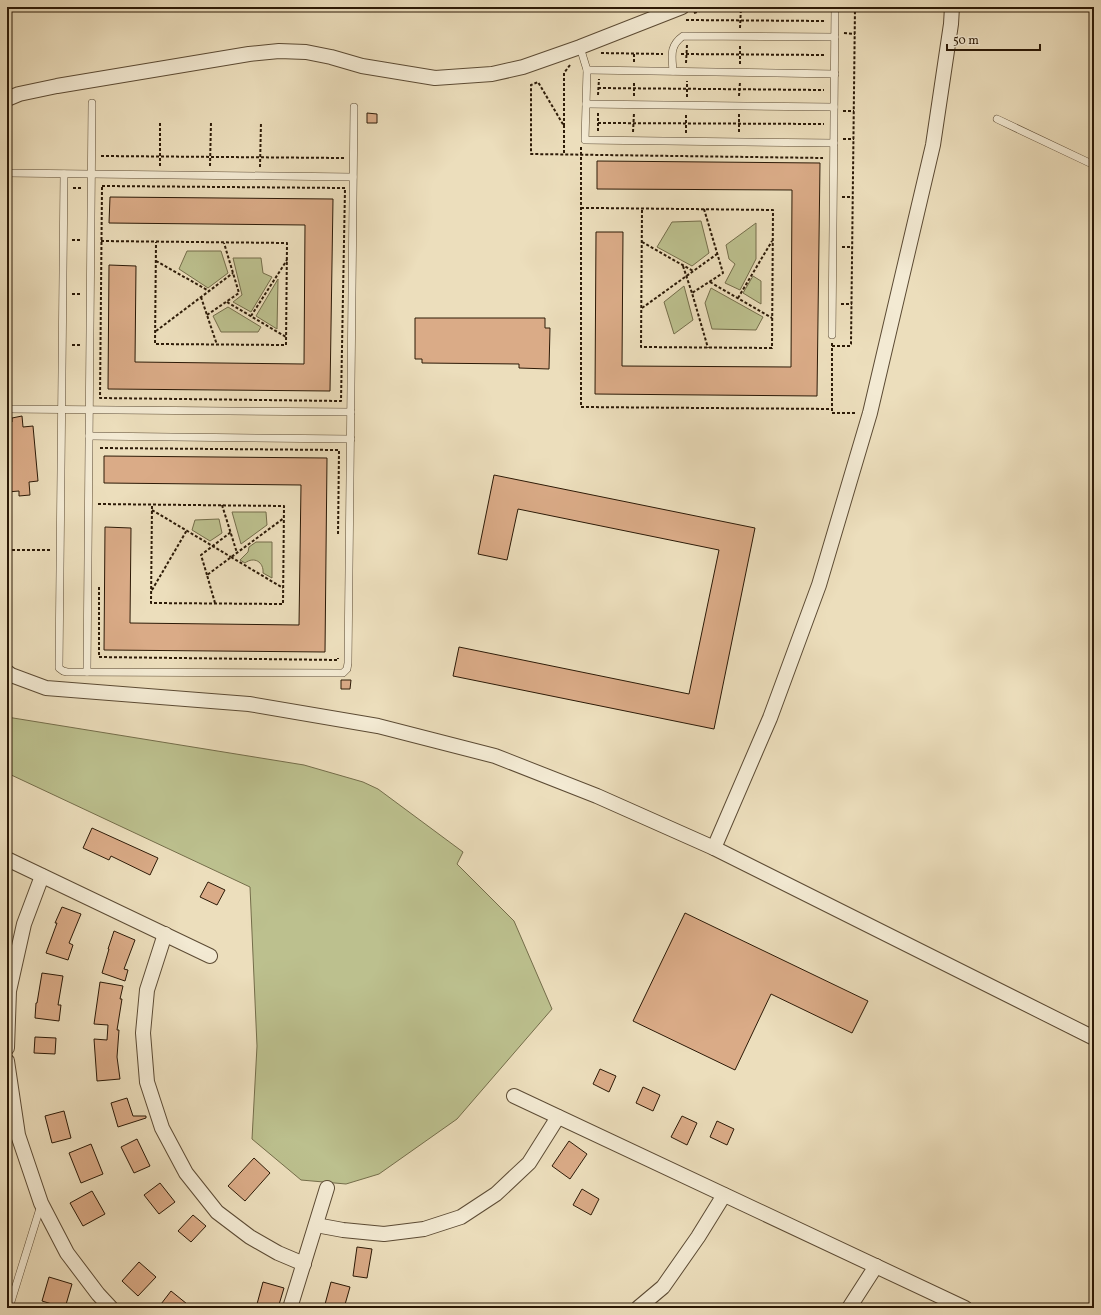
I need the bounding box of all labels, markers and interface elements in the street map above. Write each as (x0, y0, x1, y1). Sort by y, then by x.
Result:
scale bar (947, 26, 1040, 52)
text: 50 m (953, 33, 979, 49)

